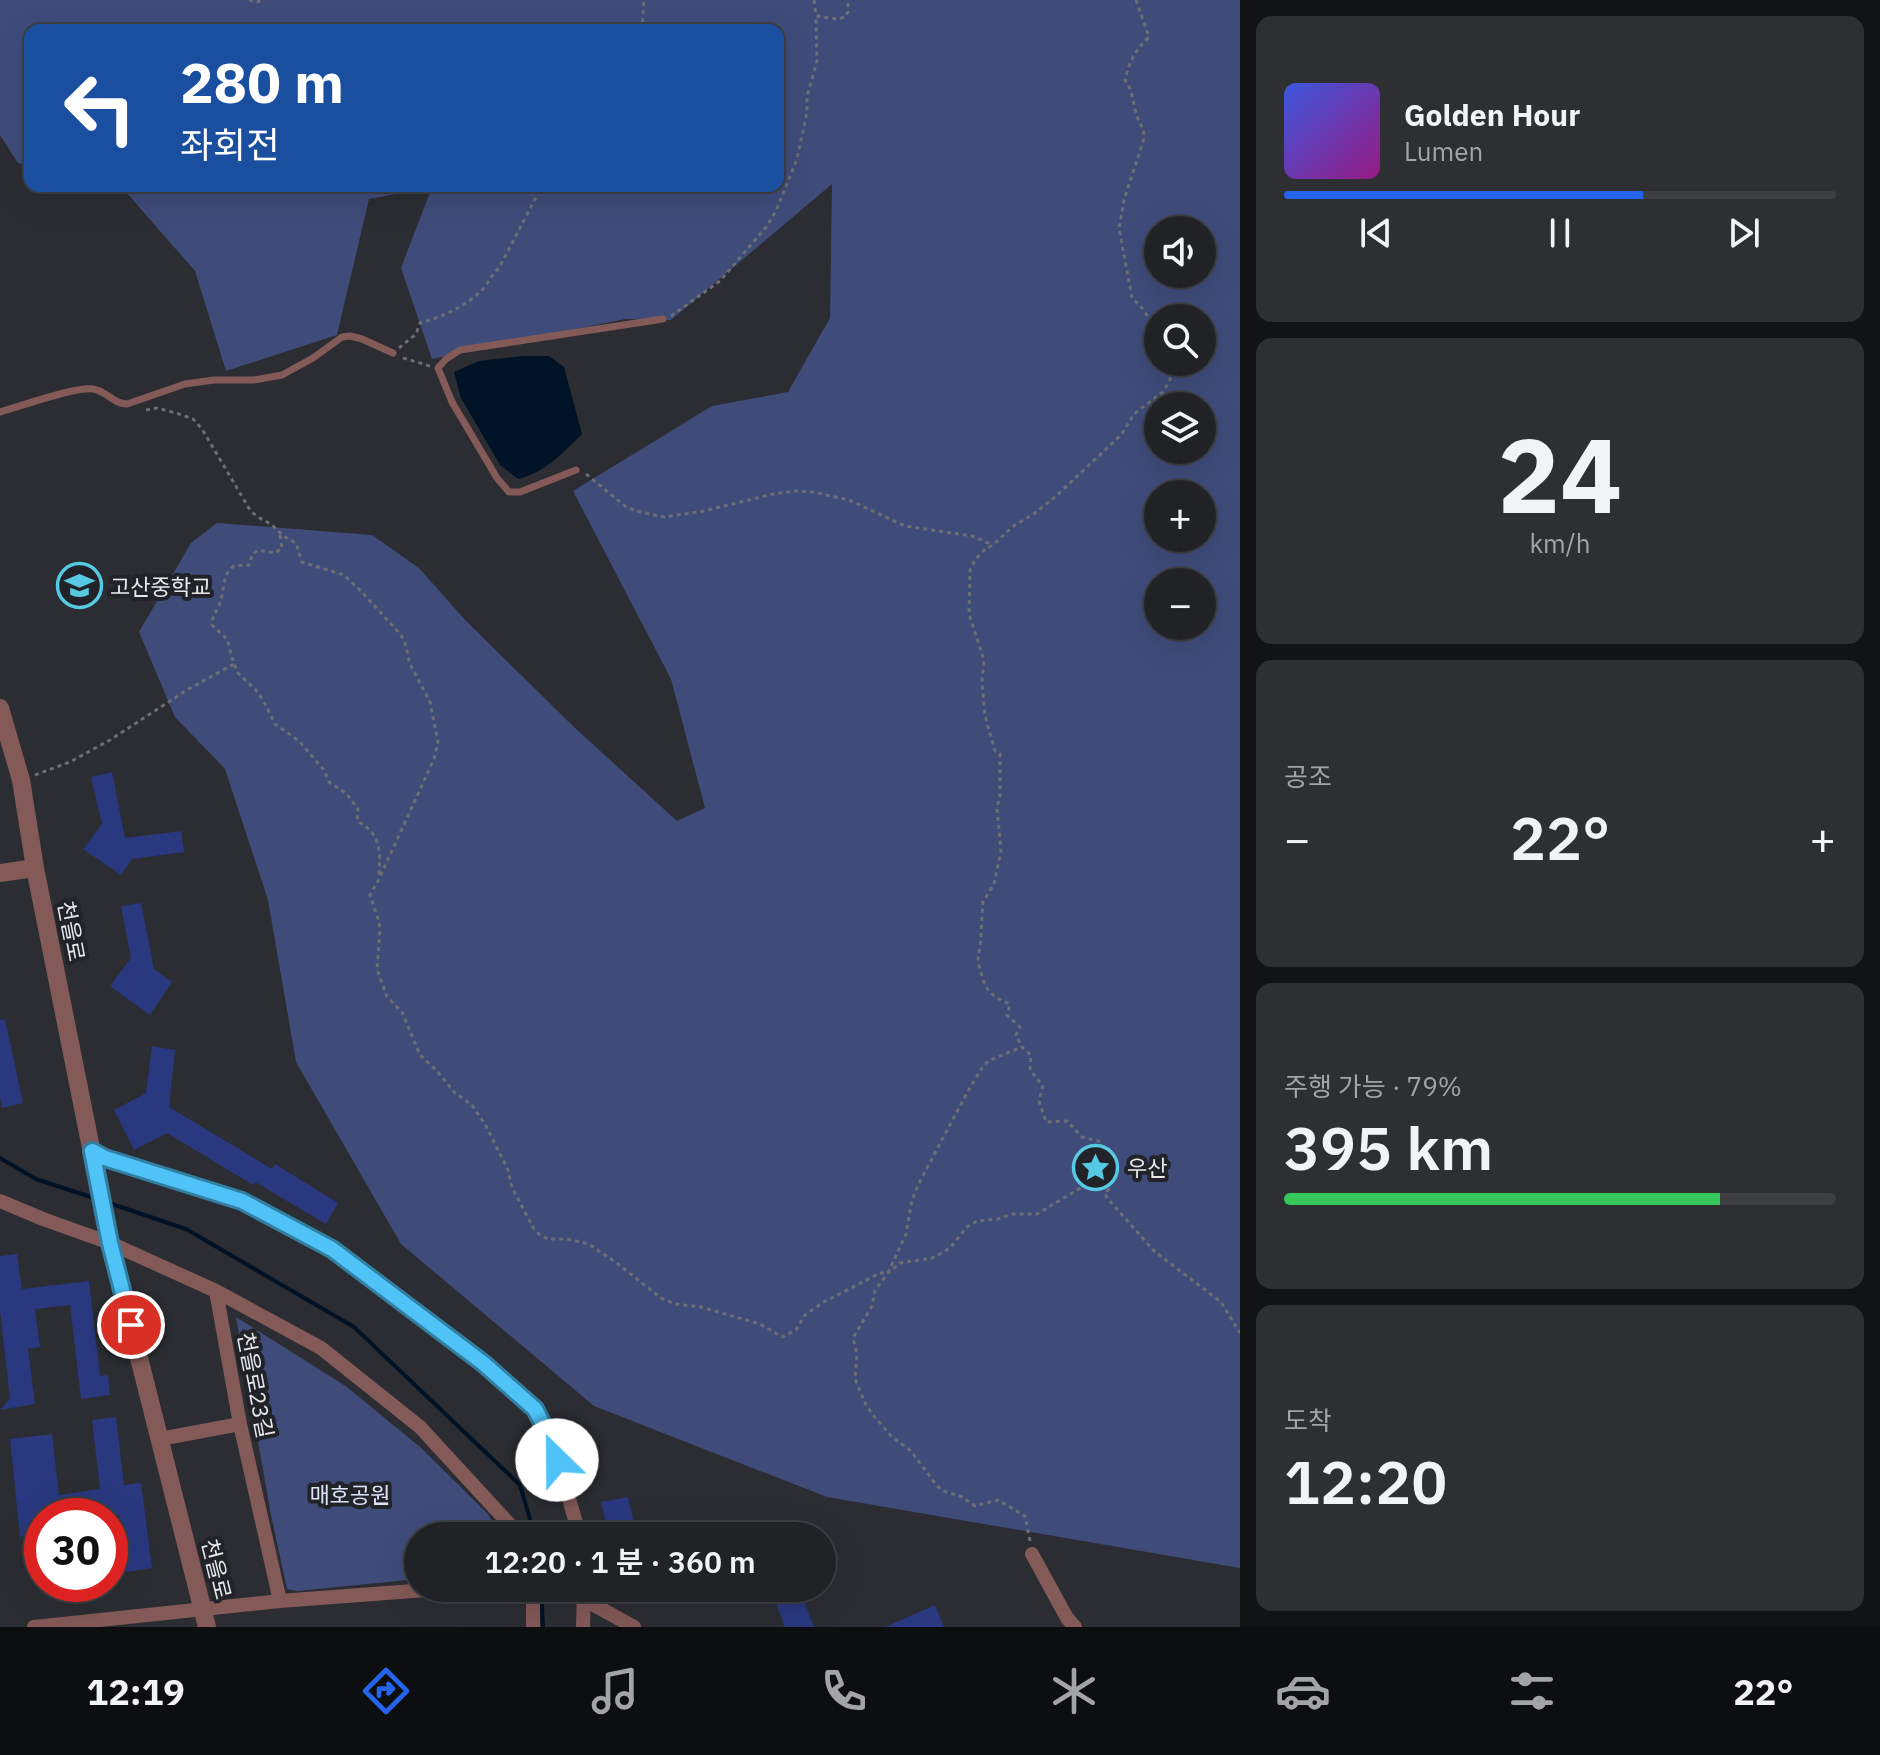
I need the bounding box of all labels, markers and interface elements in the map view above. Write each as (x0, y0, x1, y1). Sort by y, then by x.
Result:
text: 280 m (180, 46, 344, 118)
icon: left (48, 56, 152, 160)
text: Golden Hour (1404, 95, 1580, 134)
text: 좌회전 (180, 121, 279, 168)
text: Lumen (1404, 134, 1483, 168)
icon: previous (1354, 211, 1398, 255)
icon: pause (1538, 211, 1582, 255)
icon: next (1722, 211, 1766, 255)
map controls (1144, 216, 1216, 640)
button: sound (1144, 216, 1216, 288)
button: search (1144, 304, 1216, 376)
button: layers (1144, 392, 1216, 464)
text: 24 (1498, 406, 1622, 542)
button: + (1144, 480, 1216, 552)
text: km/h (1529, 526, 1591, 560)
school or university icon: 고산중학교 (55, 562, 103, 610)
button: − (1144, 568, 1216, 640)
place label: 고산중학교 (110, 572, 211, 601)
text: 공조 (1284, 759, 1332, 793)
text: 22° (1510, 798, 1610, 877)
text: − (1284, 810, 1310, 867)
text: + (1810, 810, 1836, 867)
street label: 천을로 (52, 898, 92, 964)
text: 주행 가능 · 79% (1284, 1069, 1462, 1103)
text: 395 km (1284, 1108, 1493, 1187)
place icon: 우산 (1072, 1143, 1120, 1191)
place label: 우산 (1127, 1153, 1167, 1182)
pin (97, 1291, 165, 1359)
icon: arrive (109, 1303, 153, 1347)
street label: 천을로23길 (232, 1330, 280, 1440)
text: 도착 (1284, 1403, 1332, 1437)
position arrow (515, 1418, 599, 1502)
text: 12:20 (1284, 1442, 1447, 1521)
park label: 매호공원 (310, 1480, 390, 1509)
speed limit sign: 30 (24, 1498, 128, 1602)
street label: 천을로 (196, 1536, 238, 1602)
text: 12:20 · 1 분 · 360 m (484, 1542, 756, 1581)
icon: directions (358, 1663, 414, 1719)
icon: music (587, 1663, 643, 1719)
icon: phone (816, 1663, 872, 1719)
icon: climate (1046, 1663, 1102, 1719)
icon: car (1275, 1663, 1331, 1719)
icon: filters (1504, 1663, 1560, 1719)
text: 12:19 (87, 1668, 185, 1715)
text: 22° (1733, 1668, 1793, 1715)

